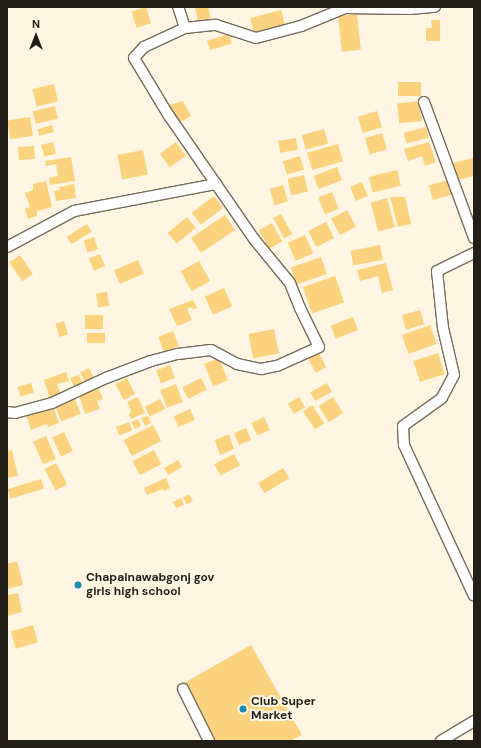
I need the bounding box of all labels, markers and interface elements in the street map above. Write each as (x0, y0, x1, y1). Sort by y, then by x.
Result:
north arrow (16, 16, 56, 56)
text: N (32, 17, 40, 31)
place label: Chapainawabgonj gov girls high school (86, 571, 214, 599)
marker: Chapainawabgonj gov girls high school (73, 580, 83, 590)
place label: Club Super Market (251, 695, 316, 723)
marker: Club Super Market (238, 704, 248, 714)

